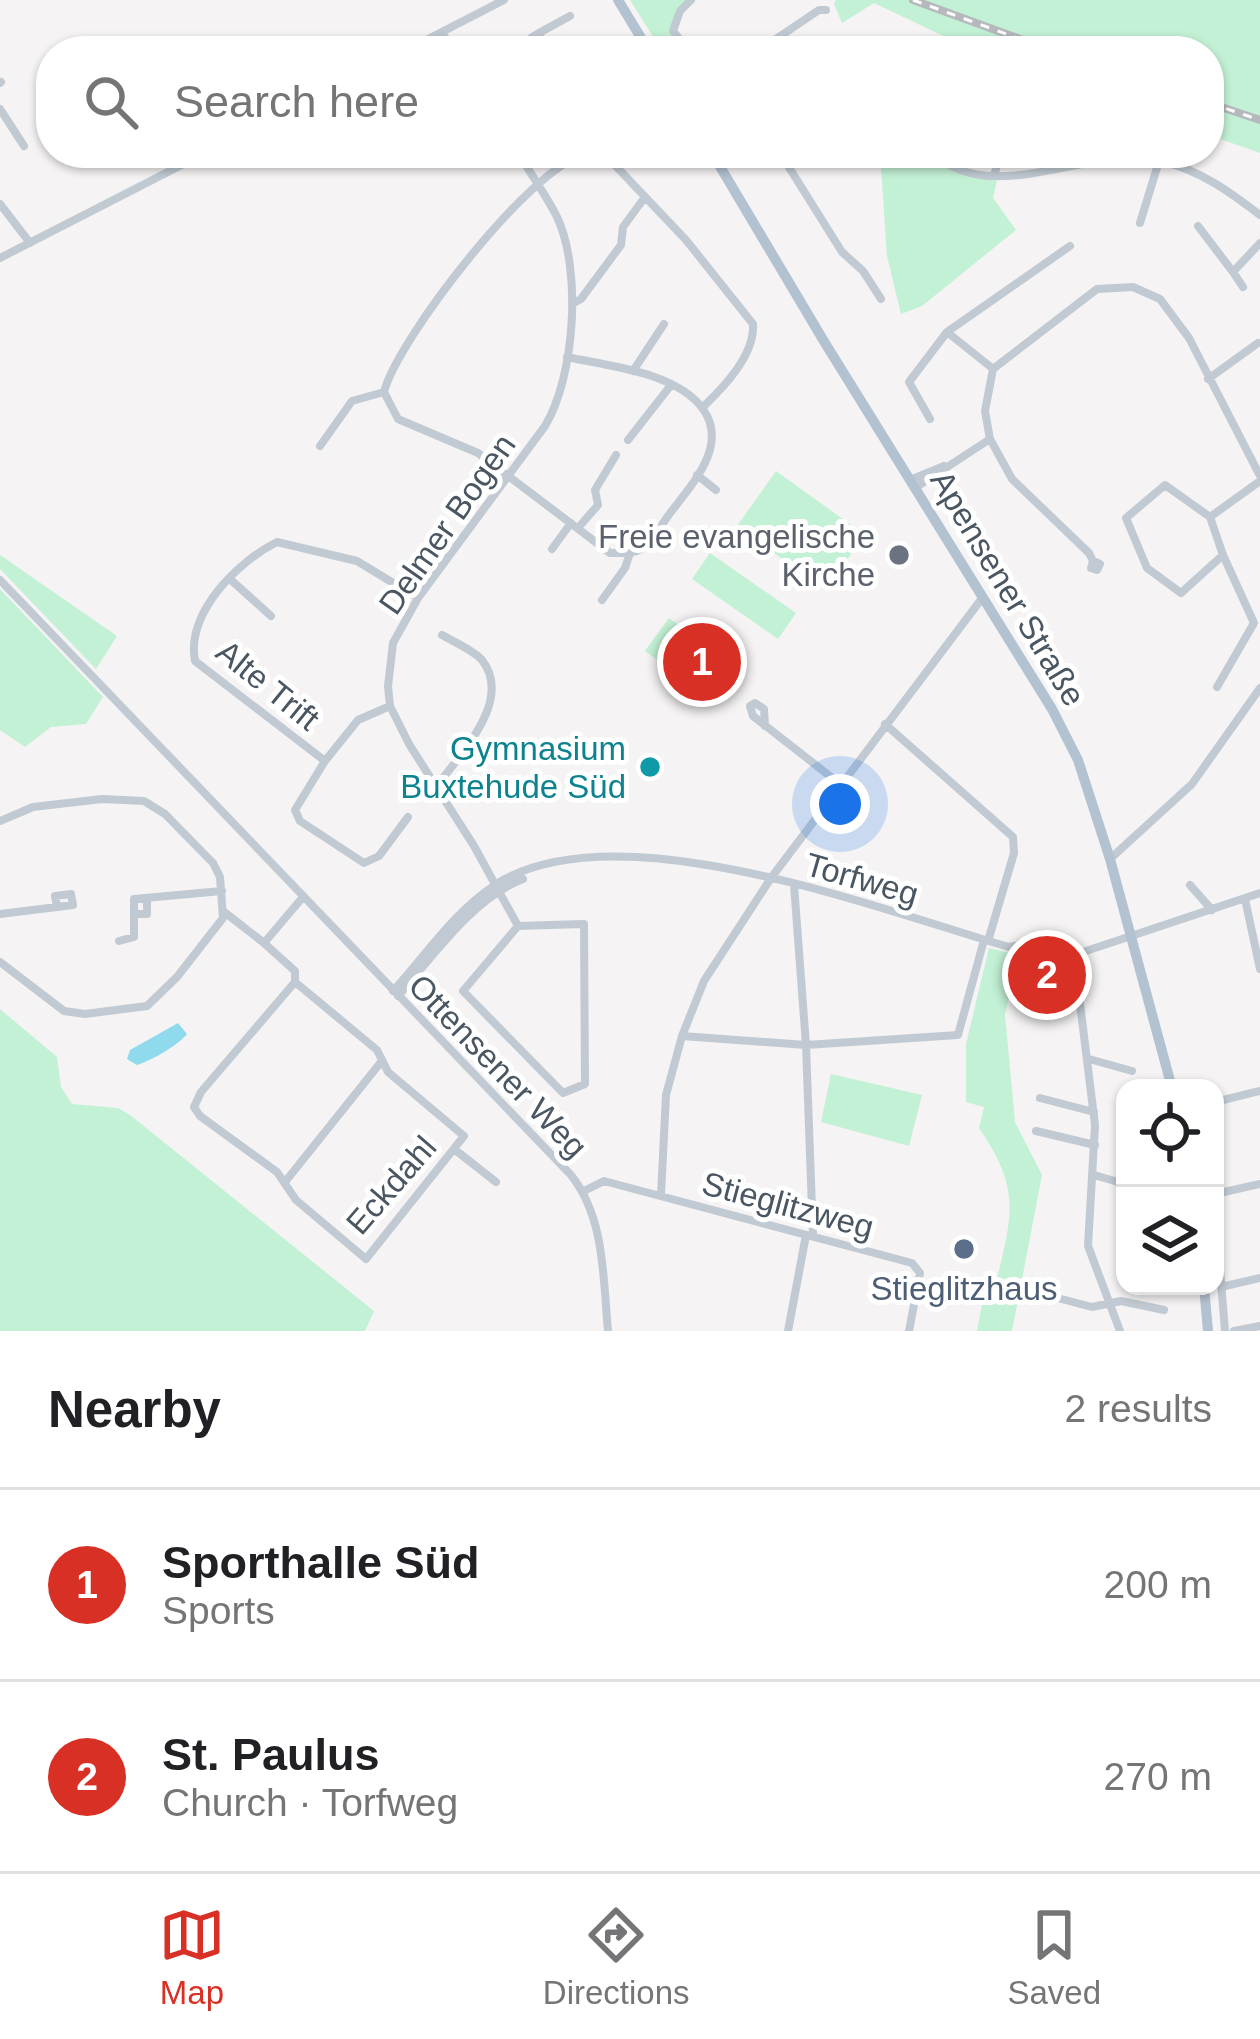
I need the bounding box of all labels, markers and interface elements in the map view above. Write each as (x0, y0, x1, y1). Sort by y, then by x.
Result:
search box (36, 36, 1224, 168)
icon: search (78, 69, 144, 135)
text: Search here (174, 76, 419, 127)
street label: Delmer Bogen (371, 427, 523, 621)
street label: Apensener Straße (923, 464, 1093, 712)
place label: Freie evangelische Kirche (598, 518, 875, 593)
marker: Freie evangelische Kirche (886, 542, 912, 568)
pin: 1 (663, 617, 741, 707)
street label: Alte Trift (209, 633, 327, 737)
place label: Gymnasium Buxtehude Süd (400, 730, 626, 805)
marker: Gymnasium Buxtehude Süd (637, 754, 663, 780)
your location (810, 774, 870, 834)
street label: Torfweg (801, 845, 923, 913)
pin: 2 (1008, 930, 1086, 1020)
street label: Ottensener Weg (401, 967, 595, 1165)
map controls (1116, 1079, 1224, 1295)
button: locate (1116, 1079, 1224, 1187)
street label: Eckdahl (339, 1129, 443, 1241)
street label: Stieglitzweg (698, 1164, 878, 1246)
button: layers (1116, 1187, 1224, 1295)
marker: Stieglitzhaus (951, 1236, 977, 1262)
place label: Stieglitzhaus (870, 1270, 1058, 1307)
text: Nearby (48, 1381, 221, 1438)
text: 2 results (1065, 1387, 1212, 1430)
text: Sporthalle Süd (162, 1537, 480, 1588)
text: 1 (76, 1563, 98, 1606)
text: 200 m (1104, 1563, 1212, 1606)
text: Sports (162, 1589, 275, 1632)
text: St. Paulus (162, 1729, 380, 1780)
text: 2 (76, 1755, 98, 1798)
text: 270 m (1104, 1755, 1212, 1798)
text: Church · Torfweg (162, 1781, 458, 1824)
tab: Map (159, 1902, 225, 2012)
tab: Directions (543, 1902, 690, 2012)
tab: Saved (1007, 1902, 1101, 2012)

